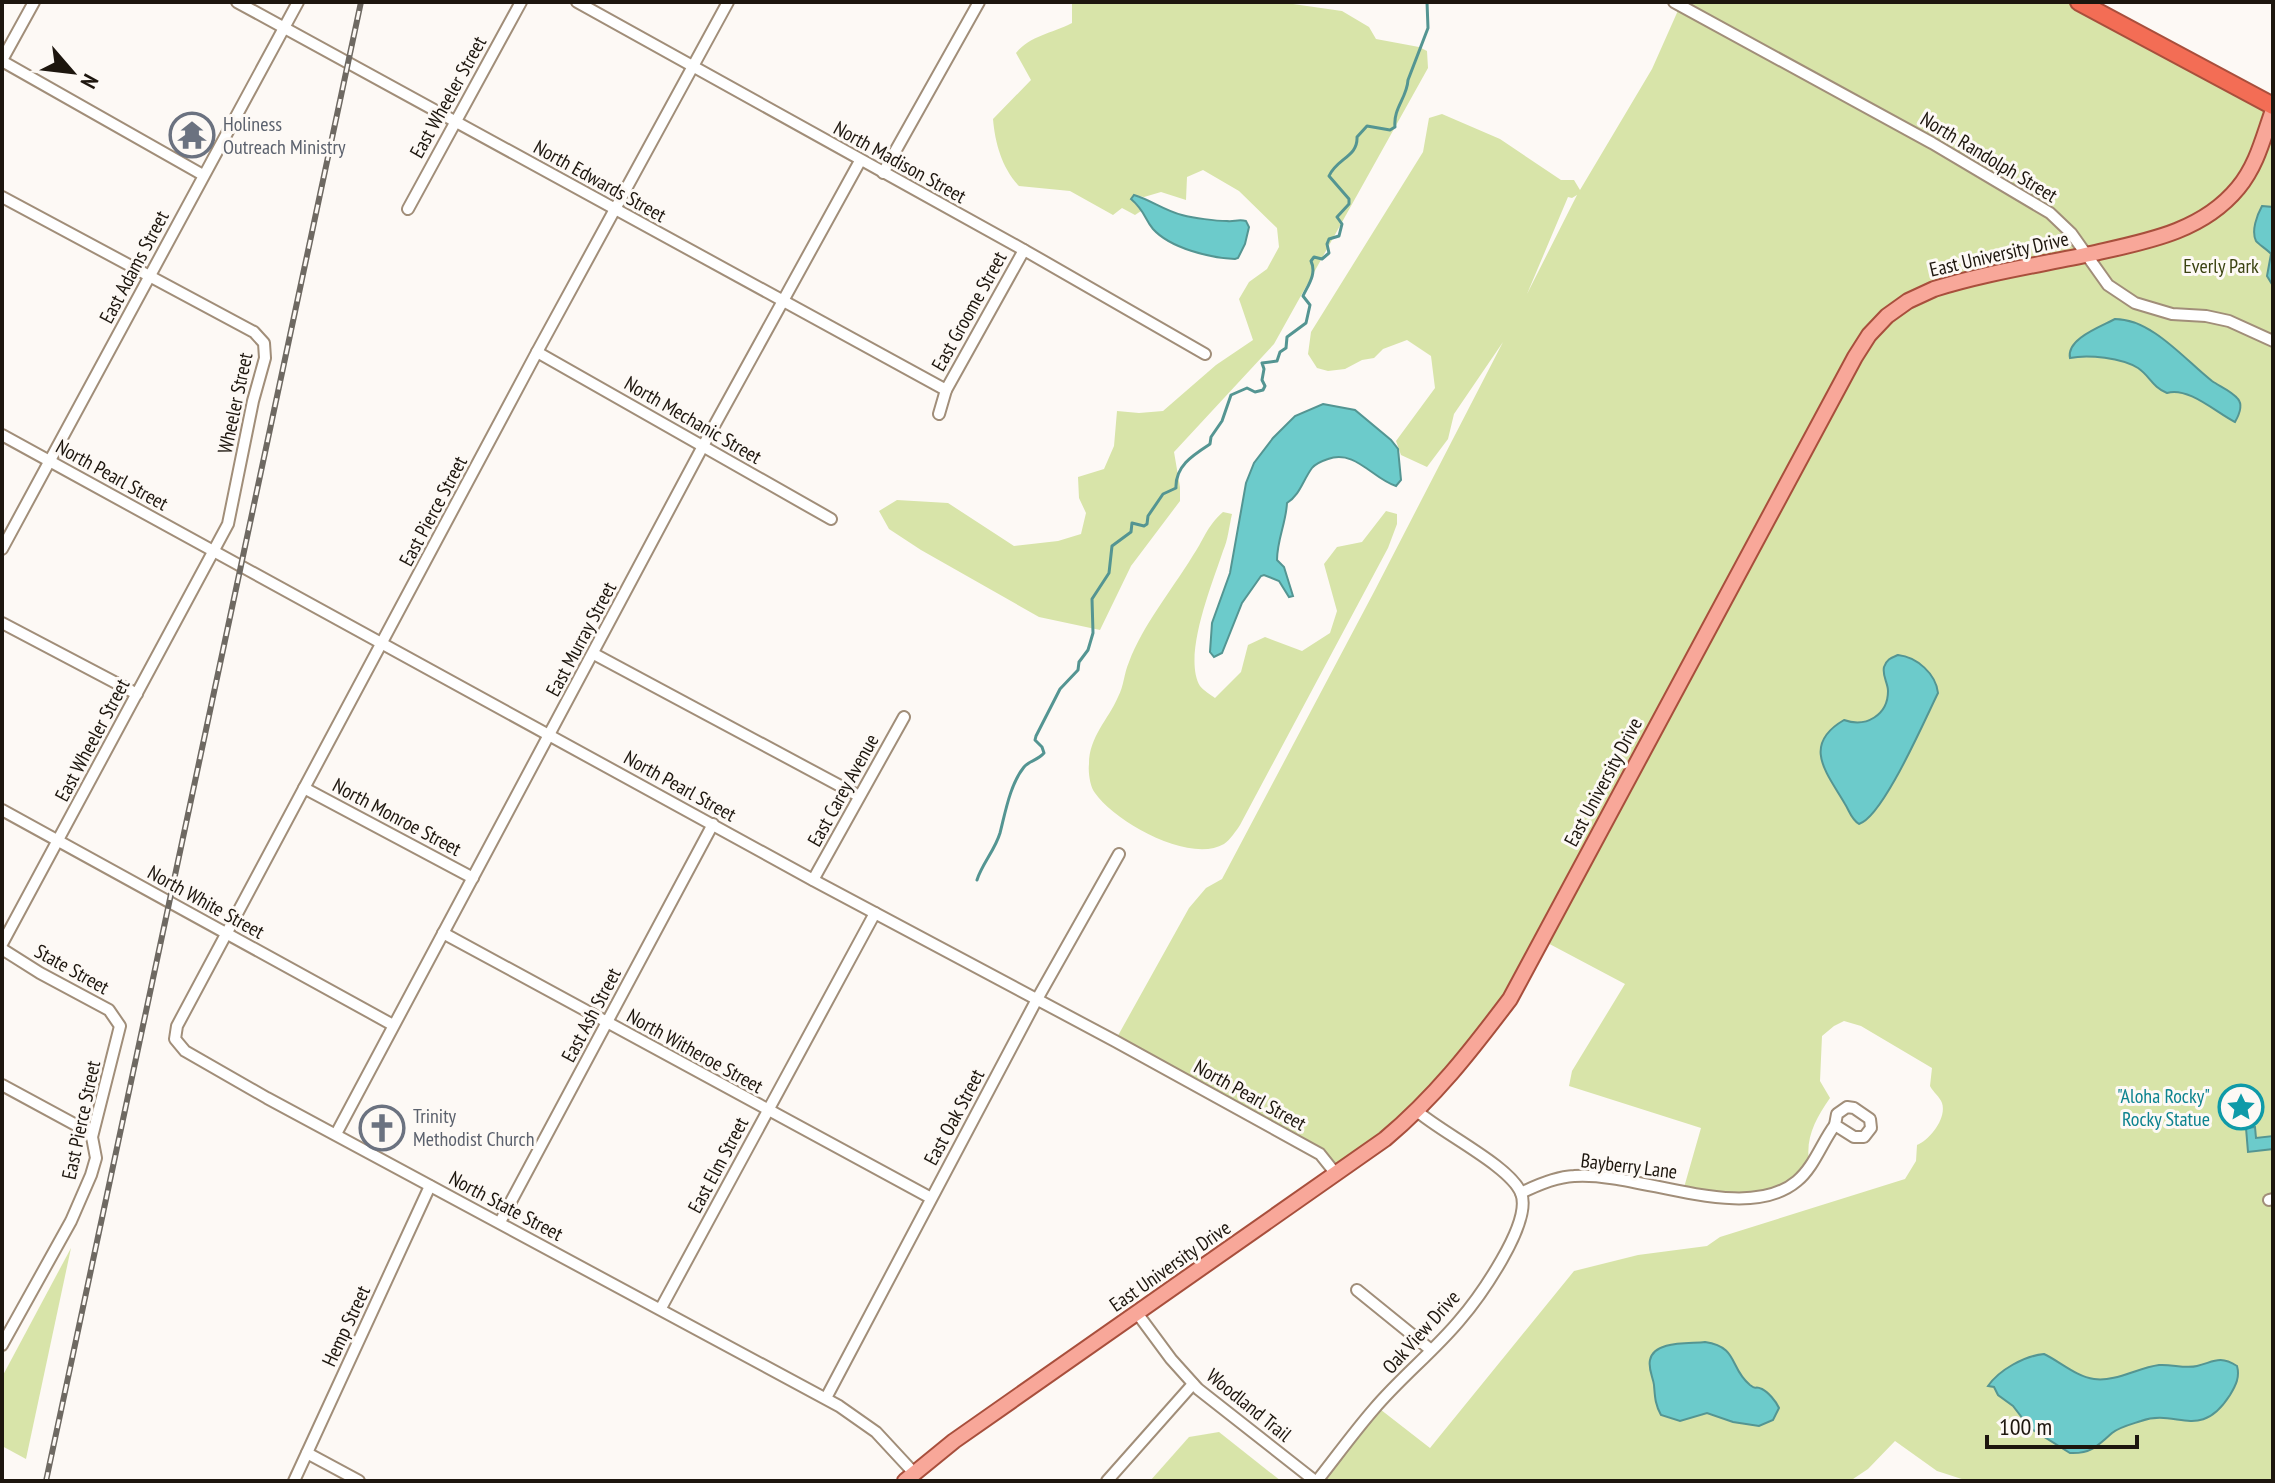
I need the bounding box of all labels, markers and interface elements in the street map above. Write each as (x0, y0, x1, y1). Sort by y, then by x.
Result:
street label: East Wheeler Street (404, 31, 492, 163)
north arrow (32, 32, 112, 112)
text: N (75, 70, 105, 93)
street label: North Randolph Street (1916, 106, 2063, 208)
temple icon: Holiness Outreach Ministry (168, 111, 216, 159)
place label: Holiness Outreach Ministry (223, 111, 346, 160)
street label: North Madison Street (829, 115, 971, 209)
street label: North Edwards Street (529, 134, 671, 228)
street label: East Adams Street (93, 206, 175, 328)
street label: East University Drive (1927, 225, 2071, 283)
street label: East Groome Street (925, 246, 1013, 375)
park label: Everly Park (2183, 253, 2259, 279)
street label: Wheeler Street (212, 350, 258, 456)
street label: North Mechanic Street (620, 370, 767, 470)
street label: North Pearl Street (51, 433, 173, 517)
street label: East Pierce Street (393, 451, 473, 570)
street label: East Murray Street (540, 577, 622, 701)
street label: East Wheeler Street (49, 674, 135, 806)
street label: East University Drive (1558, 713, 1648, 851)
street label: East Carey Avenue (801, 729, 885, 851)
street label: North Pearl Street (619, 744, 741, 828)
street label: North Monroe Street (328, 772, 466, 862)
street label: North White Street (143, 859, 269, 945)
street label: State Street (30, 938, 114, 1000)
street label: East Ash Street (555, 963, 627, 1067)
street label: North Witheroe Street (622, 1003, 768, 1099)
street label: North Pearl Street (1189, 1053, 1311, 1137)
street label: East Pierce Street (56, 1058, 106, 1182)
street label: East Oak Street (918, 1064, 990, 1169)
place label: "Aloha Rocky" Rocky Statue (2117, 1083, 2210, 1132)
place icon: "Aloha Rocky" Rocky Statue (2217, 1083, 2265, 1131)
place label: Trinity Methodist Church (413, 1103, 534, 1152)
church icon: Trinity Methodist Church (358, 1104, 406, 1152)
street label: East Elm Street (682, 1112, 754, 1217)
street label: Bayberry Lane (1579, 1147, 1679, 1185)
street label: North State Street (445, 1165, 568, 1247)
street label: East University Drive (1104, 1215, 1236, 1317)
street label: Hemp Street (316, 1281, 376, 1371)
street label: Oak View Drive (1377, 1285, 1465, 1379)
street label: Woodland Trail (1201, 1363, 1297, 1447)
scale bar (1987, 1399, 2137, 1449)
text: 100 m (1999, 1411, 2052, 1442)

